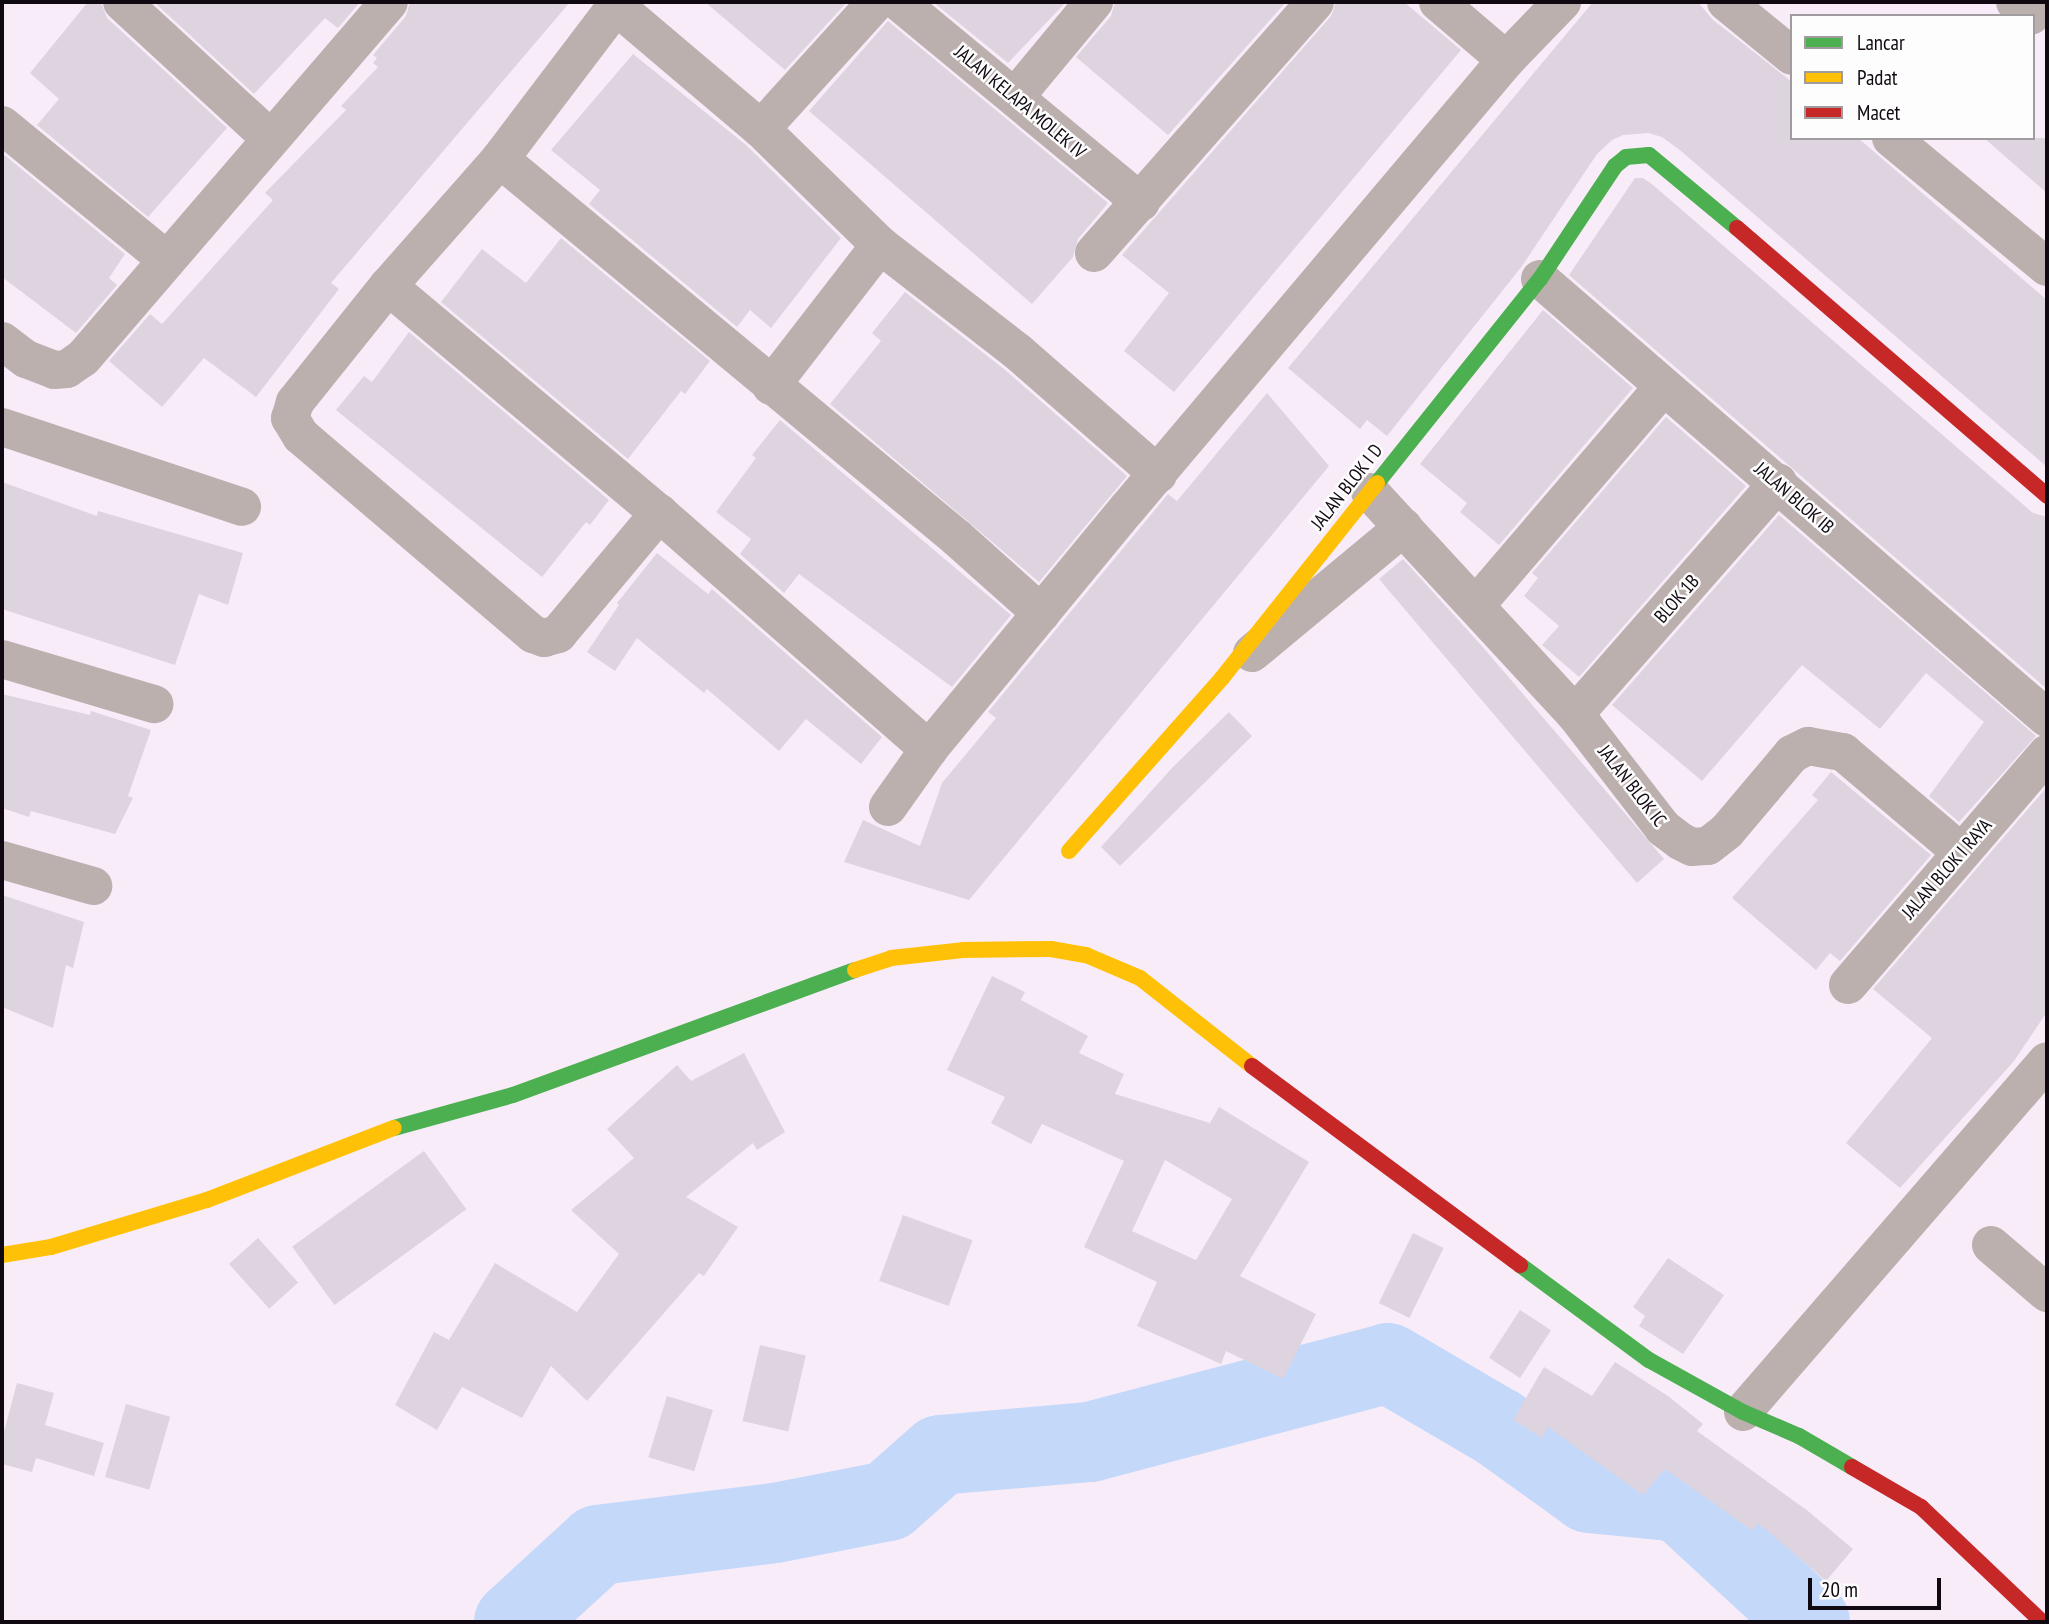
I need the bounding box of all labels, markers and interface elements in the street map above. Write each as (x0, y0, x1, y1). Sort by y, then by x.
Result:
legend (1790, 14, 2035, 140)
text: Lancar (1857, 29, 1905, 56)
street label: JALAN KELAPA MOLEK IV (949, 40, 1091, 164)
text: Padat (1857, 64, 1898, 91)
text: Macet (1857, 99, 1900, 126)
street label: JALAN BLOK I D (1306, 439, 1388, 535)
street label: JALAN BLOK IB (1750, 457, 1838, 539)
street label: BLOK 1B (1650, 570, 1704, 628)
street label: JALAN BLOK IC (1593, 741, 1671, 831)
street label: JALAN BLOK I RAYA (1897, 814, 1997, 924)
scale bar (1811, 1564, 1944, 1608)
text: 20 m (1821, 1576, 1858, 1603)

